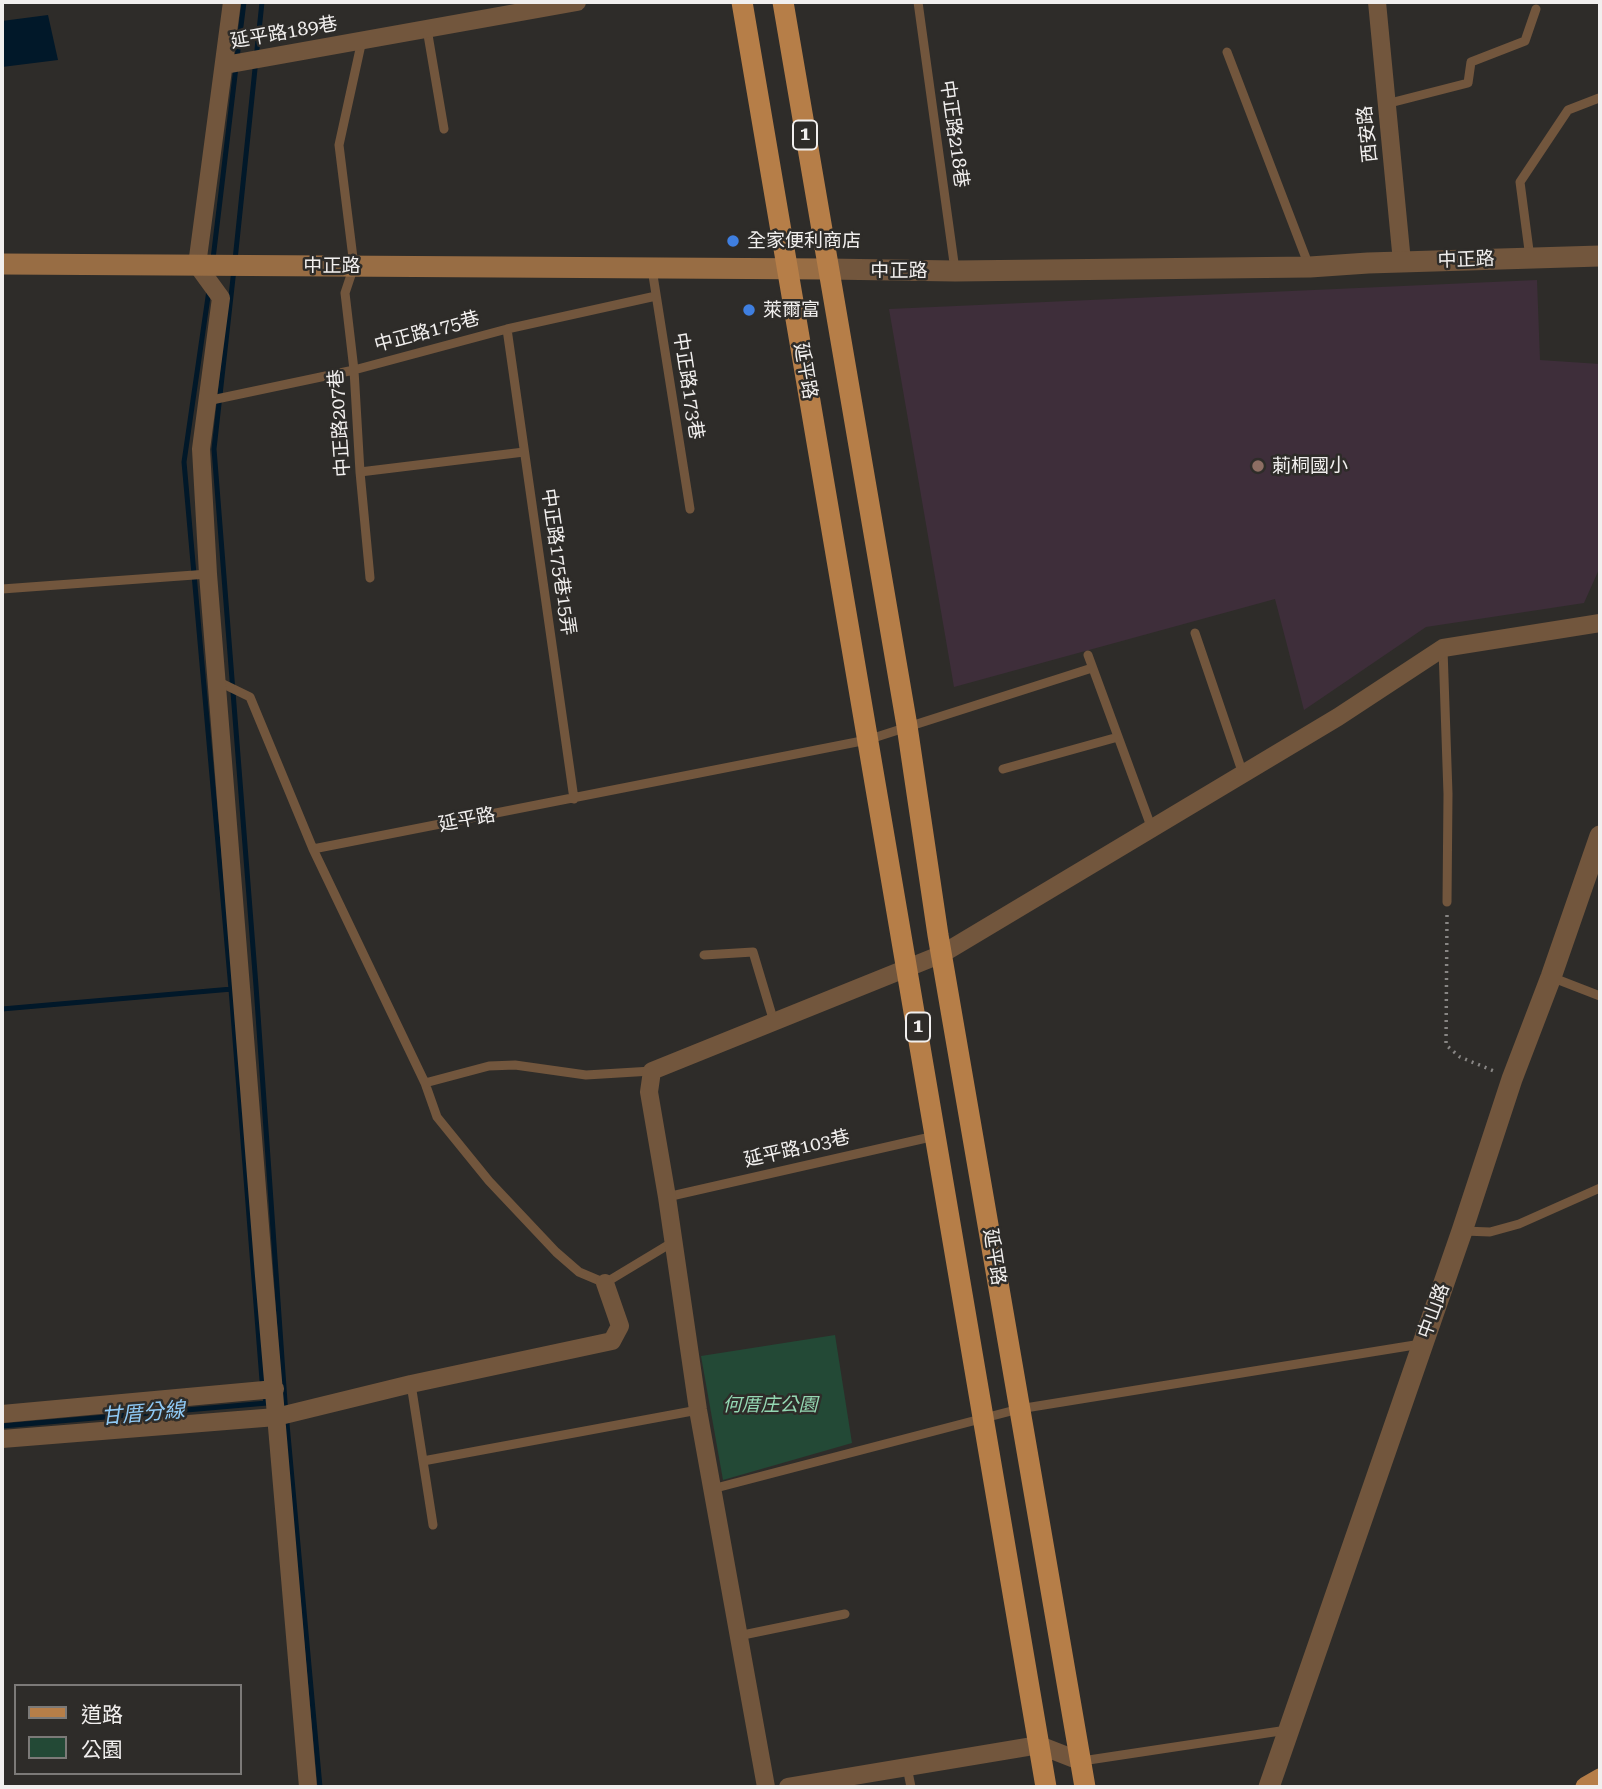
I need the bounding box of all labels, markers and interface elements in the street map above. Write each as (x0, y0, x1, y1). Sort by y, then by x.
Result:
street label: 延平路189巷 (229, 12, 339, 54)
street label: 中正路218巷 (935, 79, 973, 189)
street label: 西安路 (1354, 104, 1382, 164)
road number: 1 (793, 120, 817, 150)
place label: 全家便利商店 (747, 230, 861, 252)
marker: 全家便利商店 (725, 233, 741, 249)
street label: 中正路 (1437, 248, 1495, 272)
street label: 中正路 (304, 255, 360, 277)
street label: 中正路 (871, 260, 927, 282)
place label: 萊爾富 (763, 299, 820, 321)
marker: 萊爾富 (741, 302, 757, 318)
street label: 中正路175巷 (372, 307, 482, 357)
street label: 中正路173巷 (668, 331, 708, 441)
street label: 延平路 (789, 341, 821, 401)
street label: 中正路207巷 (325, 368, 355, 478)
place label: 莿桐國小 (1272, 455, 1348, 477)
marker: 莿桐國小 (1250, 458, 1266, 474)
street label: 中正路175巷15弄 (536, 487, 580, 637)
street label: 延平路 (437, 803, 497, 837)
road number: 1 (906, 1012, 930, 1042)
street label: 延平路103巷 (742, 1126, 852, 1172)
street label: 延平路 (978, 1227, 1010, 1287)
street label: 中山路 (1414, 1280, 1454, 1342)
park label: 何厝庄公園 (723, 1394, 817, 1416)
water label: 甘厝分線 (100, 1398, 186, 1430)
legend (14, 1684, 242, 1775)
text: 道路 (81, 1703, 123, 1727)
text: 公園 (81, 1738, 123, 1762)

